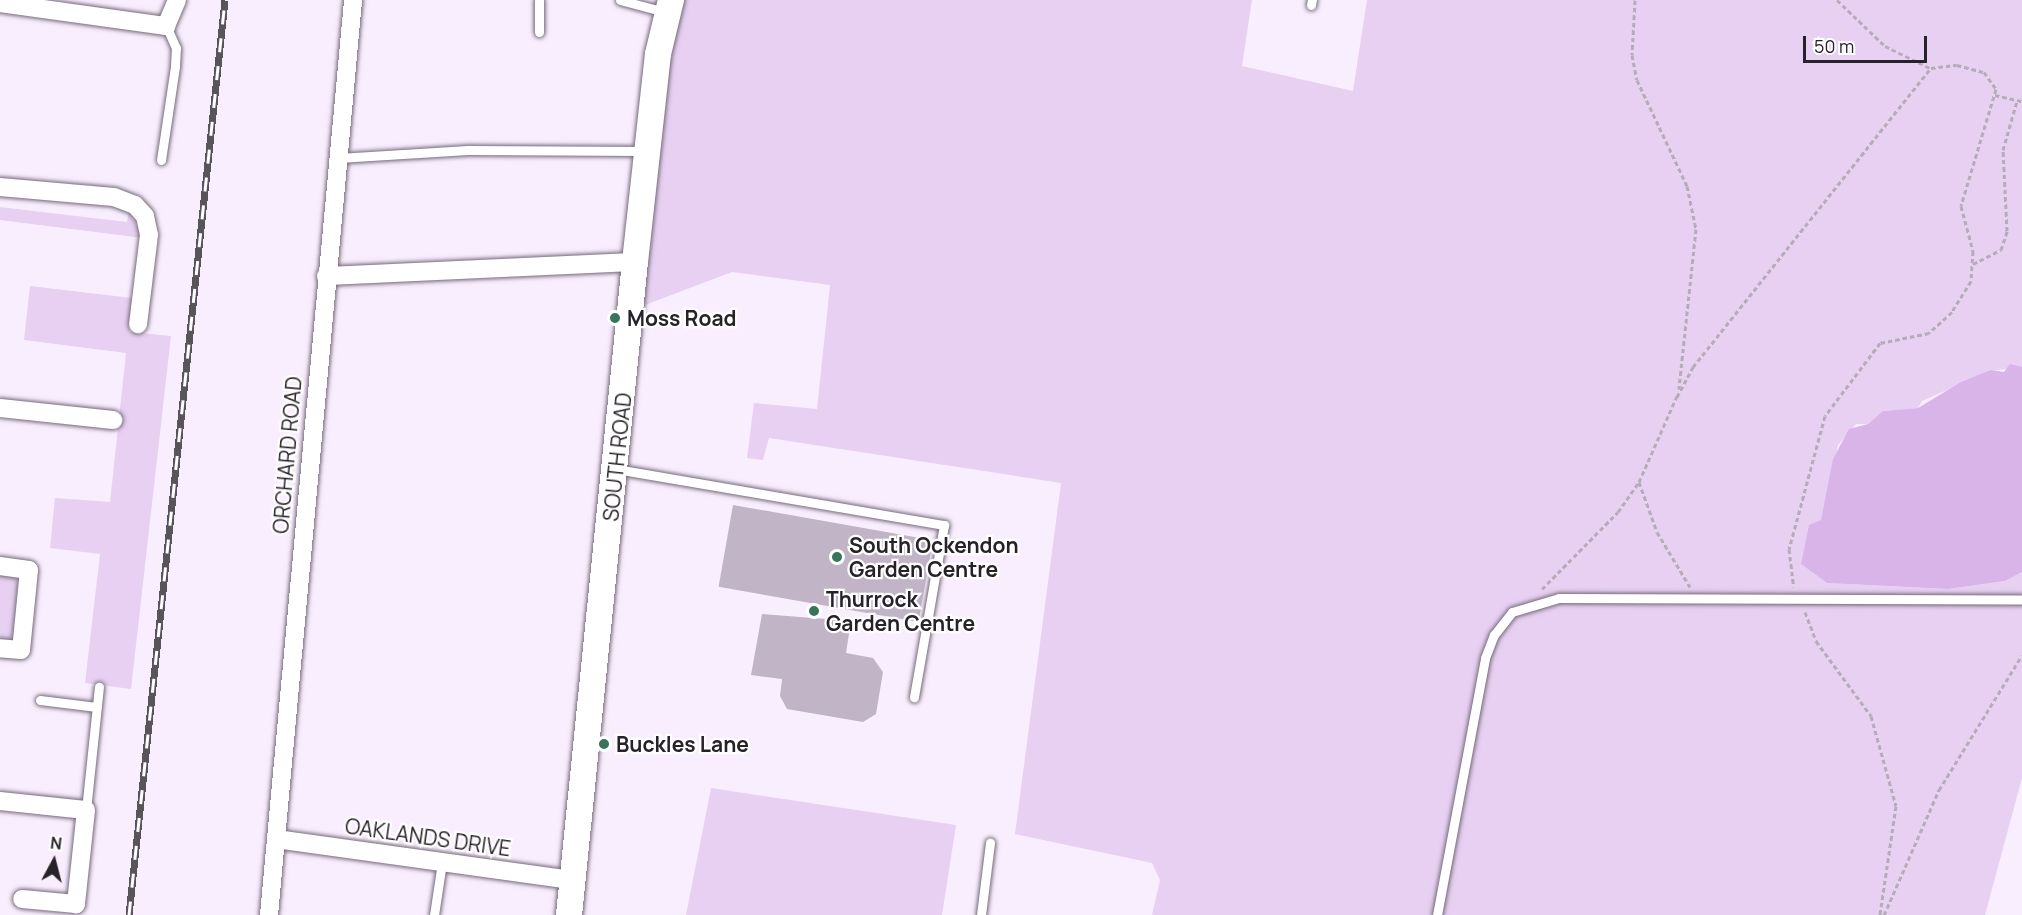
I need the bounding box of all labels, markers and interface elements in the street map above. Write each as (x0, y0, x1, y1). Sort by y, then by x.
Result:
scale bar (1806, 24, 1930, 62)
text: 50 m (1814, 34, 1854, 58)
place label: Moss Road (627, 305, 737, 331)
marker: Moss Road (608, 311, 622, 325)
street label: ORCHARD ROAD (268, 375, 306, 535)
street label: SOUTH ROAD (598, 391, 636, 523)
place label: South Ockendon Garden Centre (849, 532, 1019, 582)
marker: South Ockendon Garden Centre (830, 550, 844, 564)
place label: Thurrock Garden Centre (826, 586, 975, 636)
marker: Thurrock Garden Centre (807, 604, 821, 618)
place label: Buckles Lane (616, 731, 749, 757)
marker: Buckles Lane (597, 737, 611, 751)
street label: OAKLANDS DRIVE (344, 813, 512, 861)
north arrow (24, 831, 84, 891)
text: N (49, 832, 63, 855)

